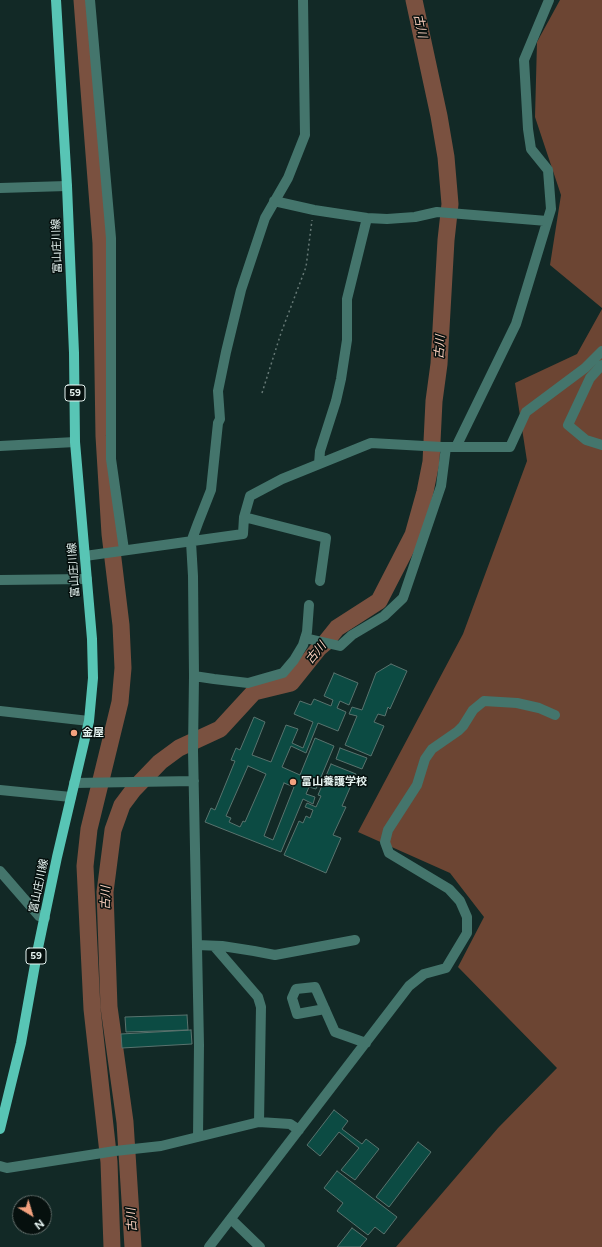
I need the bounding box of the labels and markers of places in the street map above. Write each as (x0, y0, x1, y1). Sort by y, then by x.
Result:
place label: 金屋 (82, 726, 104, 740)
marker: 金屋 (69, 728, 79, 738)
place label: 富山養護学校 (301, 775, 367, 789)
marker: 富山養護学校 (288, 777, 298, 787)

